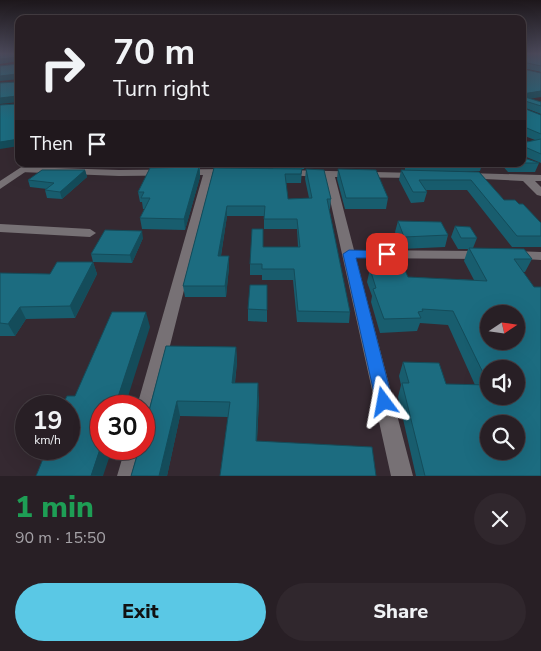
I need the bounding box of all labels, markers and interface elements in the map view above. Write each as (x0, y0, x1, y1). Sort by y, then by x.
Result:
text: 70 m (113, 29, 195, 76)
icon: right (30, 35, 95, 100)
text: Turn right (113, 74, 209, 104)
icon: arrive (83, 130, 111, 158)
text: Then (30, 131, 73, 157)
pin (366, 233, 408, 275)
icon: arrive (373, 240, 401, 268)
north arrow (480, 305, 525, 350)
map controls (480, 305, 525, 460)
button: sound (480, 360, 525, 405)
position arrow (357, 375, 409, 427)
speed limit sign: 30 (90, 395, 155, 460)
text: 19 (32, 404, 63, 438)
button: search (480, 415, 525, 460)
text: km/h (34, 432, 61, 448)
text: 1 min (15, 487, 94, 528)
button: close (474, 493, 526, 545)
text: 90 m · 15:50 (15, 527, 106, 549)
button: Exit (15, 583, 266, 641)
button: Share (276, 583, 526, 641)

